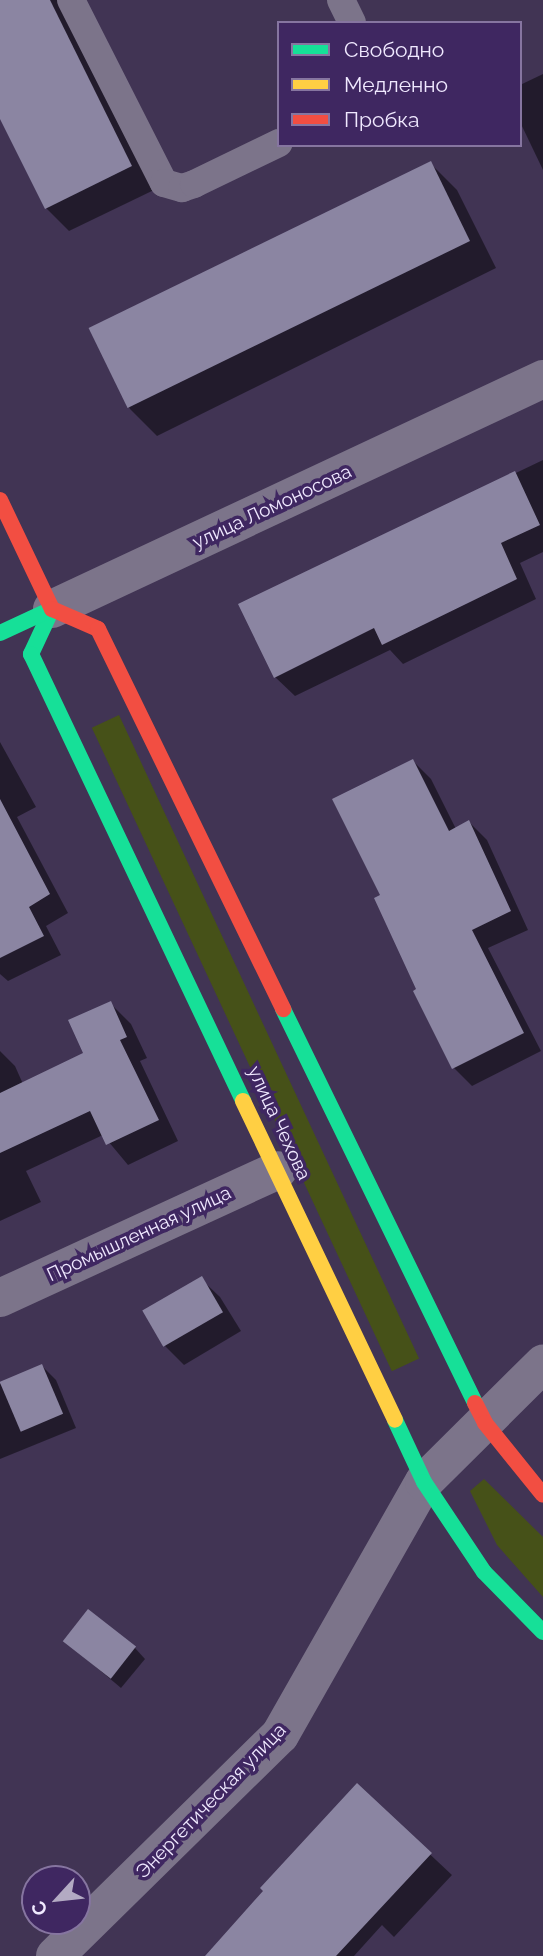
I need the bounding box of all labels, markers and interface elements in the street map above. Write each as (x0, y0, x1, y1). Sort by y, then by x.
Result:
legend (277, 21, 522, 147)
text: Свободно (344, 37, 444, 62)
text: Медленно (344, 72, 448, 97)
text: Пробка (344, 107, 420, 132)
street label: улица Ломоносова (189, 460, 355, 554)
street label: улица Чехова (243, 1062, 315, 1184)
street label: Промышленная улица (43, 1181, 235, 1287)
street label: Энергетическая улица (131, 1719, 291, 1883)
north arrow (21, 1865, 91, 1935)
text: С (26, 1898, 52, 1919)

